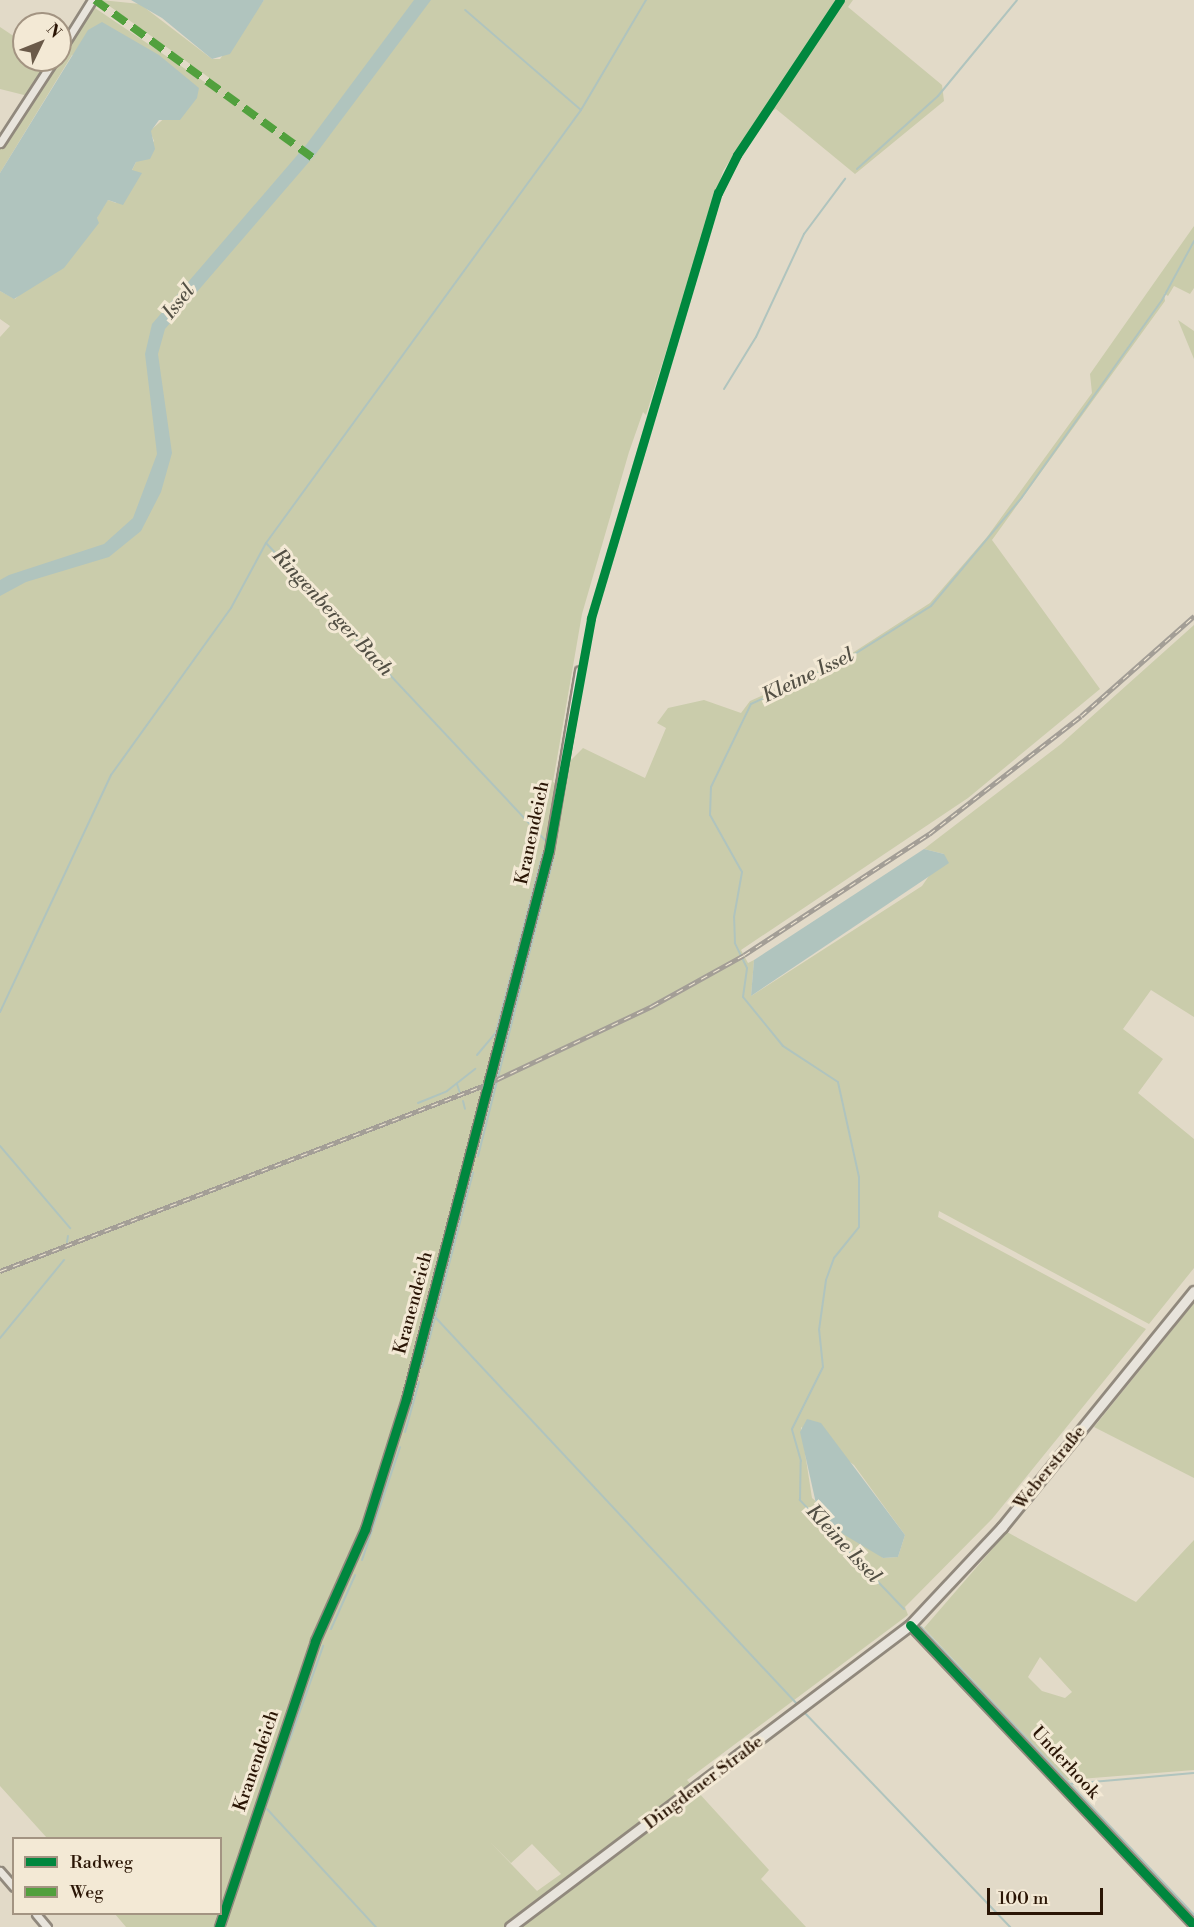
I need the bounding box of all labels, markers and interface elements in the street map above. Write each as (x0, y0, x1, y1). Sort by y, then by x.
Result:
north arrow (12, 12, 72, 72)
text: N (42, 20, 65, 43)
water label: Issel (158, 280, 200, 324)
water label: Ringenberger Bach (267, 544, 397, 682)
water label: Kleine Issel (758, 643, 858, 709)
street label: Kranendeich (511, 779, 555, 887)
street label: Kranendeich (390, 1249, 438, 1357)
street label: Weberstraße (1010, 1422, 1090, 1514)
water label: Kleine Issel (800, 1500, 886, 1588)
street label: Kranendeich (230, 1708, 284, 1814)
street label: Underhook (1026, 1722, 1104, 1804)
street label: Dingdener Straße (640, 1731, 768, 1835)
legend (12, 1837, 222, 1915)
text: Radweg (70, 1851, 133, 1874)
scale bar (990, 1876, 1106, 1914)
text: Weg (70, 1881, 104, 1904)
text: 100 m (998, 1887, 1049, 1910)

